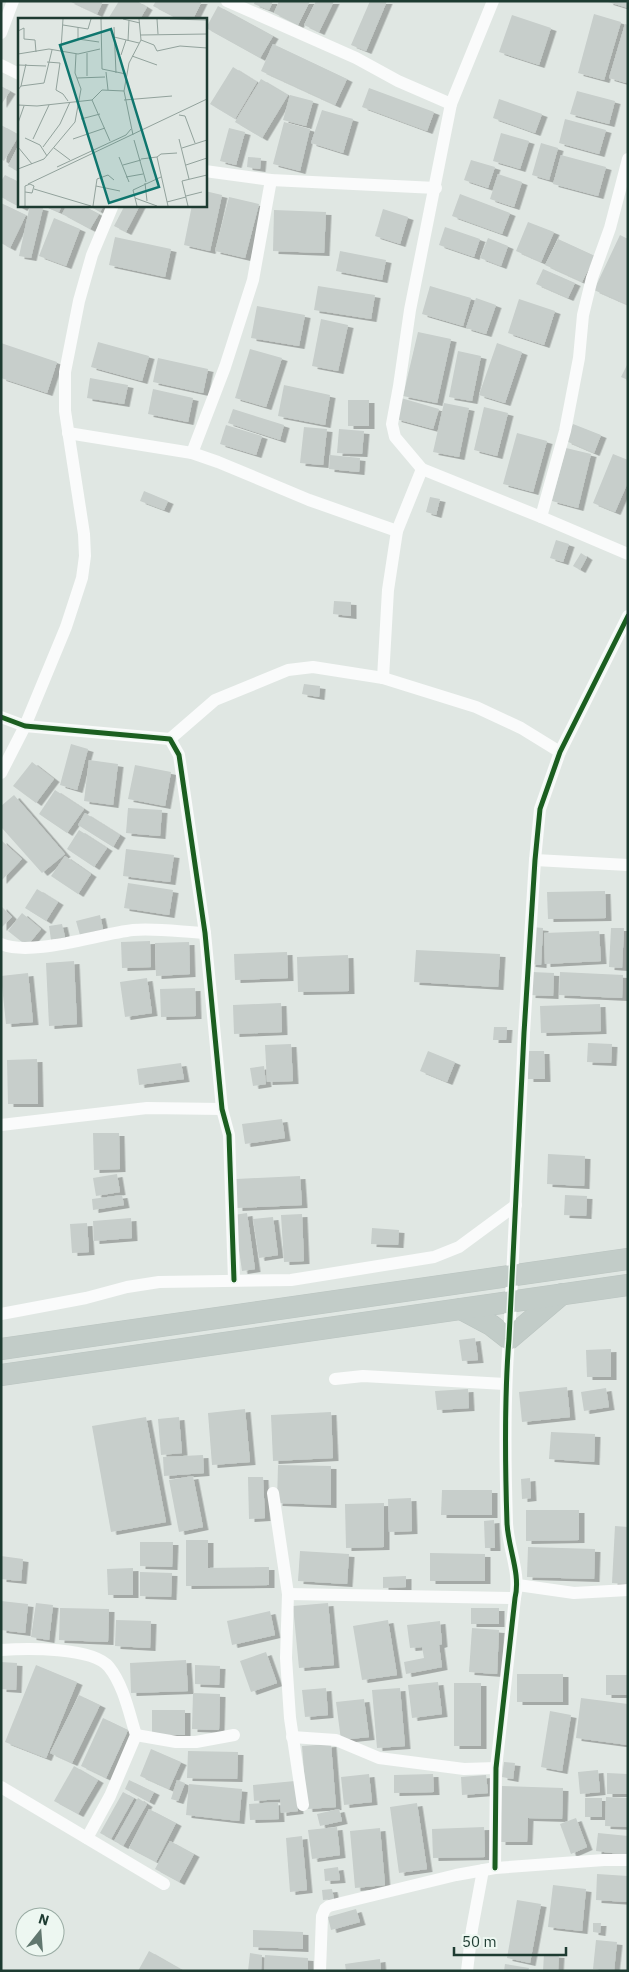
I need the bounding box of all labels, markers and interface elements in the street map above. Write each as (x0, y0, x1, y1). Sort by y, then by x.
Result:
inset map (18, 18, 206, 206)
north arrow (15, 1907, 65, 1957)
text: N (36, 1909, 51, 1930)
scale bar (454, 1924, 566, 1956)
text: 50 m (462, 1932, 497, 1951)

